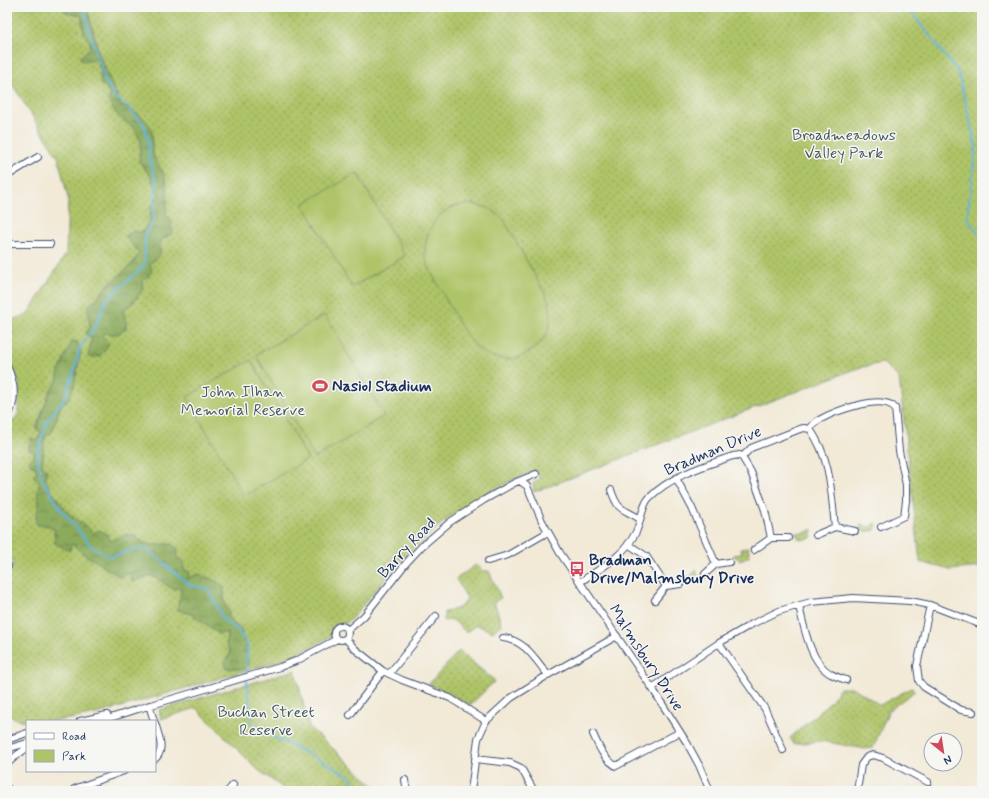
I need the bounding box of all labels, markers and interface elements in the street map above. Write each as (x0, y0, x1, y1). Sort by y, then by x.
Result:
park label: Broadmeadows Valley Park (792, 125, 896, 164)
place label: Nasiol Stadium (332, 376, 432, 397)
sports icon: Nasiol Stadium (311, 377, 329, 395)
park label: John Ilhan Memorial Reserve (181, 382, 305, 421)
street label: Bradman Drive (661, 421, 765, 481)
street label: Barry Road (373, 513, 441, 583)
place label: Bradman Drive/Malmsbury Drive (589, 550, 754, 589)
bus stop icon: Bradman Drive/Malmsbury Drive (568, 560, 586, 578)
street label: Malmsbury Drive (604, 601, 688, 715)
park label: Buchan Street Reserve (217, 702, 315, 741)
legend (26, 720, 156, 772)
text: Road (62, 729, 86, 745)
north arrow (923, 732, 963, 772)
text: Park (62, 749, 86, 765)
text: N (941, 752, 954, 768)

